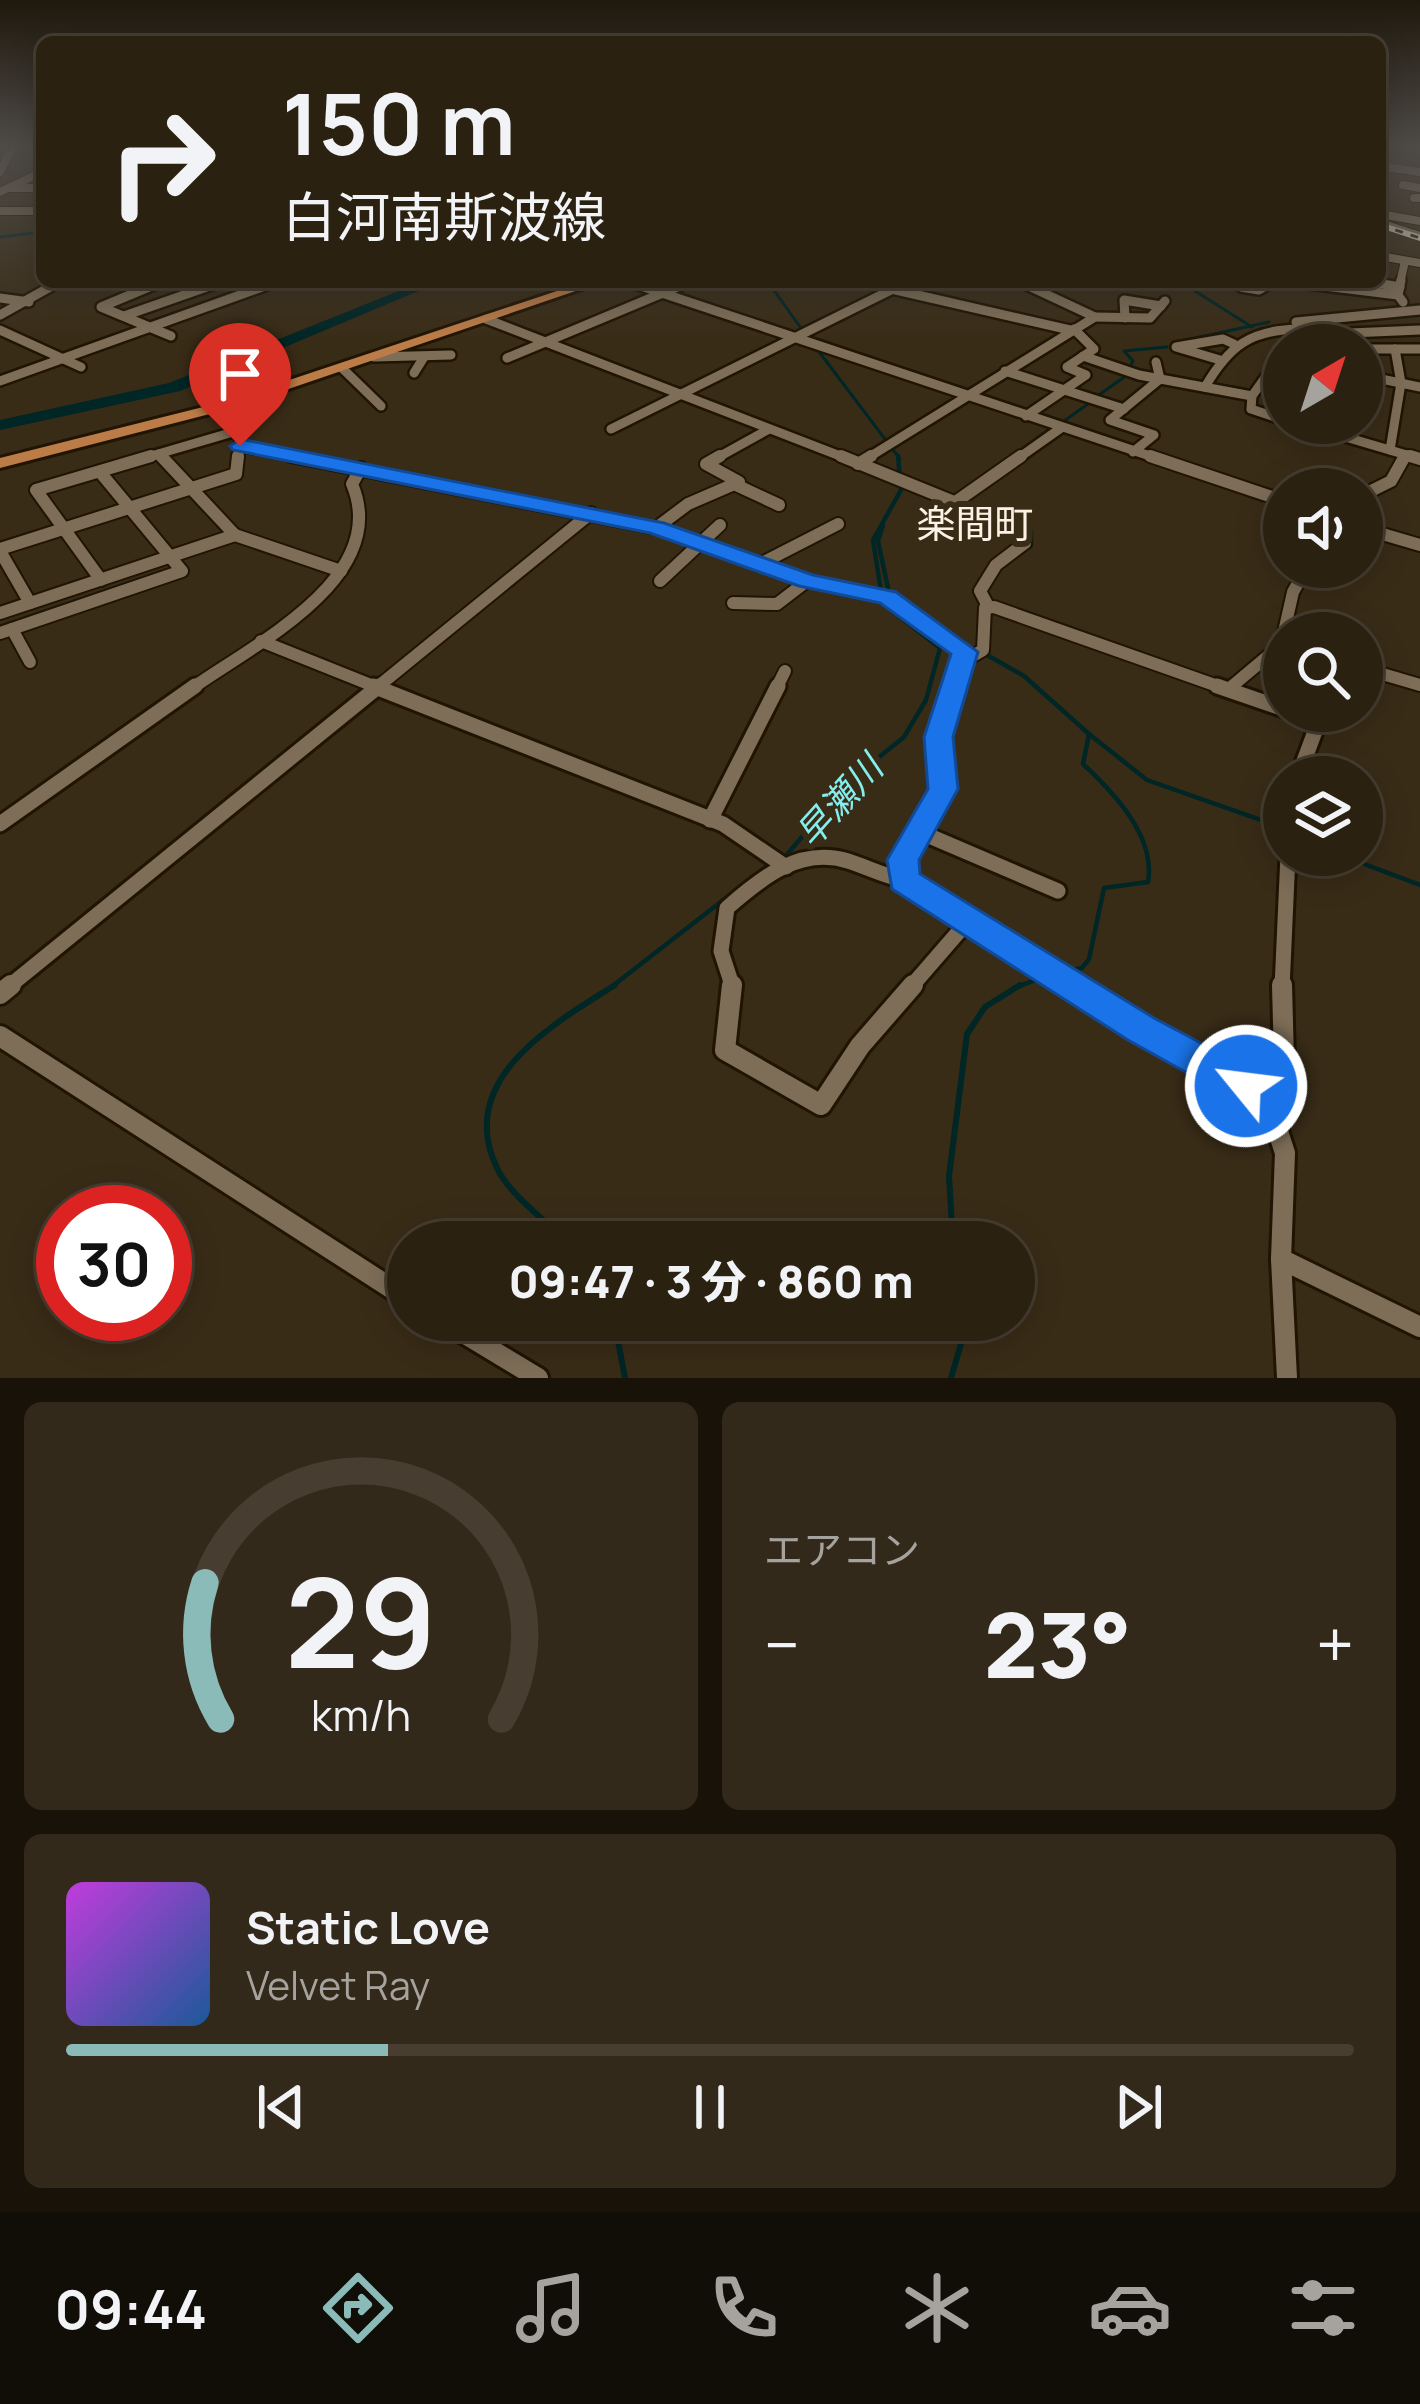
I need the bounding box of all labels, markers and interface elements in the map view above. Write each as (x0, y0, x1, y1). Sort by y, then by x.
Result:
text: 150 m (282, 65, 516, 180)
icon: right (84, 84, 240, 240)
text: 白河南斯波線 (282, 179, 606, 253)
pin (189, 323, 291, 446)
north arrow (1263, 324, 1383, 444)
map controls (1263, 324, 1383, 876)
icon: arrive (207, 341, 273, 407)
button: sound (1263, 468, 1383, 588)
district label: 楽間町 (916, 496, 1034, 550)
button: search (1263, 612, 1383, 732)
water label: 早瀬川 (784, 741, 896, 857)
button: layers (1263, 756, 1383, 876)
position arrow (1183, 1023, 1309, 1149)
speed limit sign: 30 (36, 1185, 192, 1341)
text: 09:47 · 3 分 · 860 m (509, 1250, 913, 1312)
text: エアコン (764, 1522, 920, 1576)
text: 29 (285, 1535, 437, 1705)
text: 23° (984, 1582, 1132, 1705)
text: − (764, 1599, 800, 1689)
text: + (1316, 1599, 1354, 1689)
text: km/h (311, 1685, 411, 1744)
text: Static Love (246, 1896, 490, 1958)
text: Velvet Ray (246, 1958, 430, 2012)
icon: previous (248, 2074, 314, 2140)
icon: pause (677, 2074, 743, 2140)
icon: next (1106, 2074, 1172, 2140)
icon: directions (316, 2266, 400, 2350)
icon: music (509, 2266, 593, 2350)
icon: phone (702, 2266, 786, 2350)
icon: climate (895, 2266, 979, 2350)
icon: car (1088, 2266, 1172, 2350)
icon: filters (1281, 2266, 1365, 2350)
text: 09:44 (55, 2271, 207, 2345)

